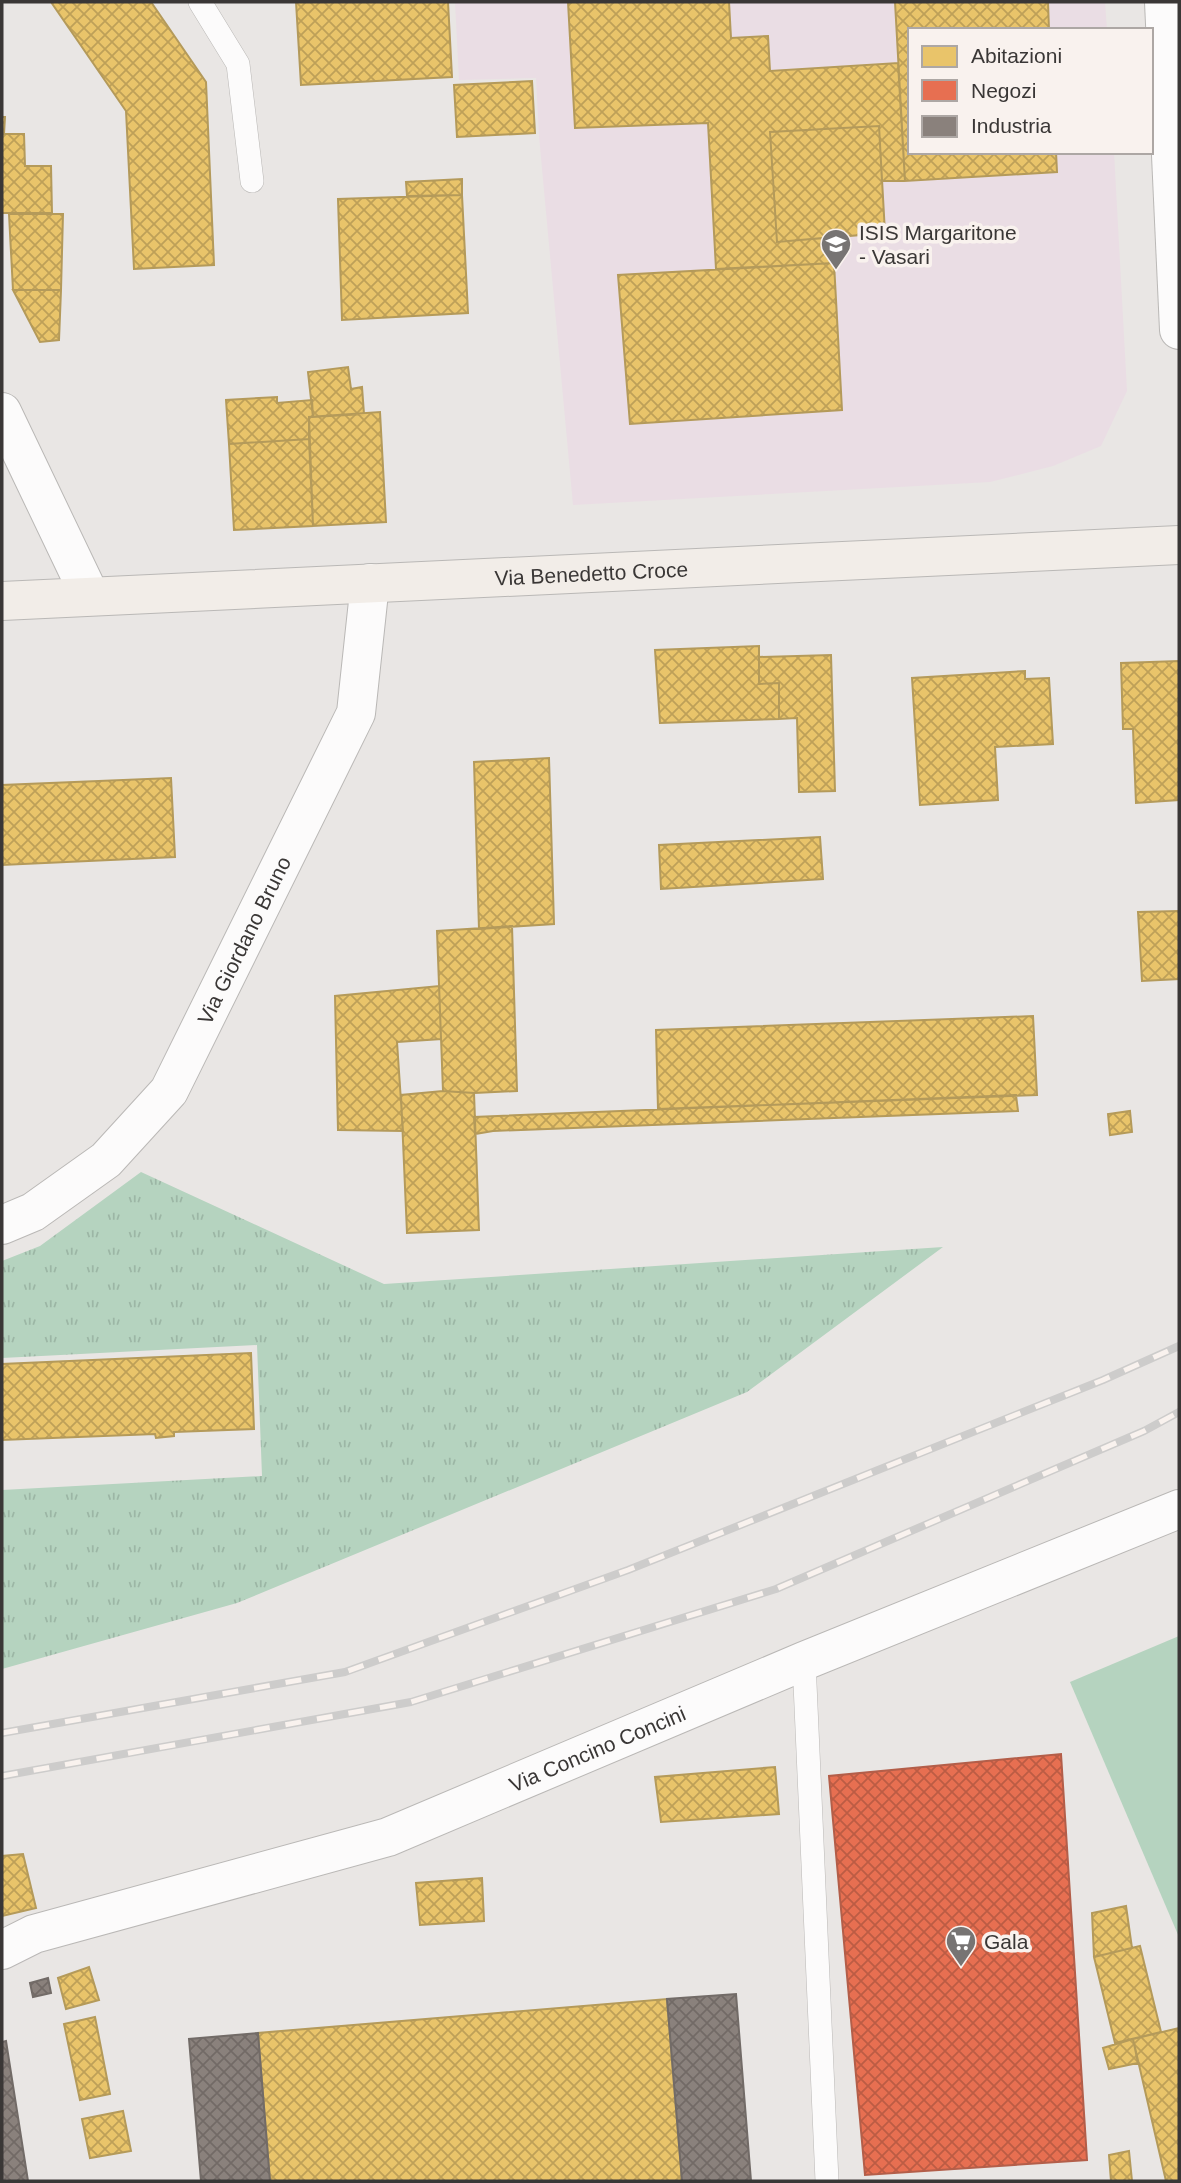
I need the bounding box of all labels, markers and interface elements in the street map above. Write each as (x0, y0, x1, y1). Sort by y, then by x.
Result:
legend (908, 28, 1153, 154)
text: Abitazioni (971, 44, 1062, 67)
text: Negozi (971, 79, 1036, 102)
text: Industria (971, 114, 1052, 137)
place label: ISIS Margaritone - Vasari (859, 221, 1017, 268)
school or university icon: ISIS Margaritone - Vasari (819, 227, 853, 271)
street label: Via Benedetto Croce (494, 557, 689, 589)
street label: Via Giordano Bruno (192, 852, 295, 1028)
street label: Via Concino Concini (506, 1701, 689, 1796)
supermarket icon: Gala (944, 1924, 978, 1968)
place label: Gala (984, 1930, 1029, 1953)

